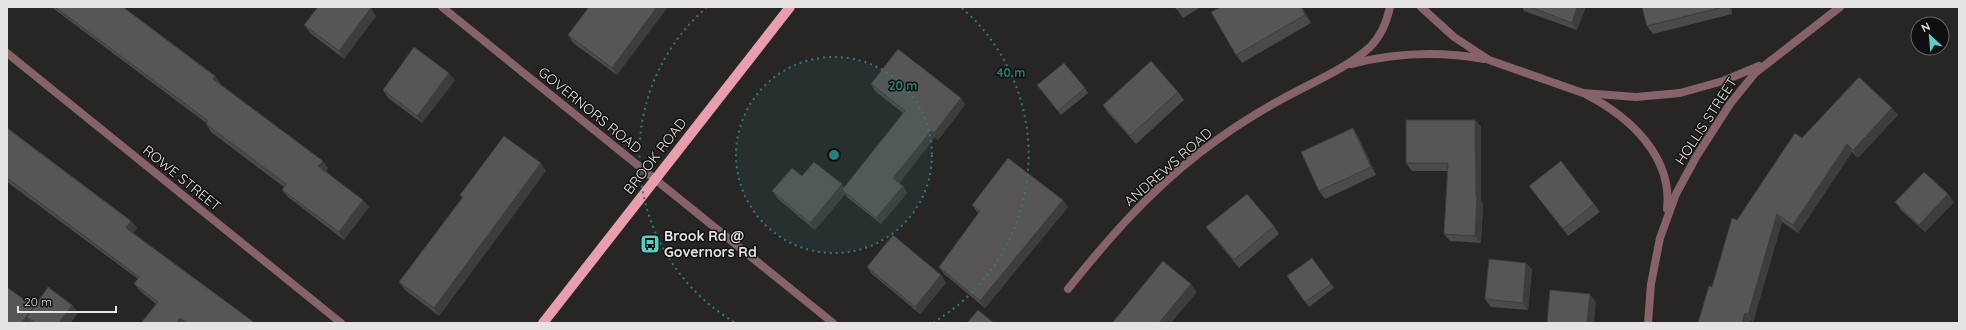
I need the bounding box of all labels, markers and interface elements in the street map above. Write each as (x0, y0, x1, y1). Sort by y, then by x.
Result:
north arrow (1910, 16, 1950, 56)
text: N (1919, 19, 1932, 35)
street label: GOVERNORS ROAD (535, 63, 645, 157)
text: 40 m (997, 65, 1025, 80)
street label: HOLLIS STREET (1671, 74, 1741, 168)
text: 20 m (889, 78, 917, 93)
street label: BROOK ROAD (620, 114, 690, 198)
street label: ANDREWS ROAD (1120, 124, 1216, 210)
street label: ROWE STREET (139, 141, 225, 215)
centre of rings (827, 148, 841, 162)
place label: Brook Rd @ Governors Rd (664, 227, 757, 261)
bus stop icon: Brook Rd @ Governors Rd (639, 233, 661, 255)
scale bar (18, 288, 116, 314)
text: 20 m (24, 294, 52, 309)

